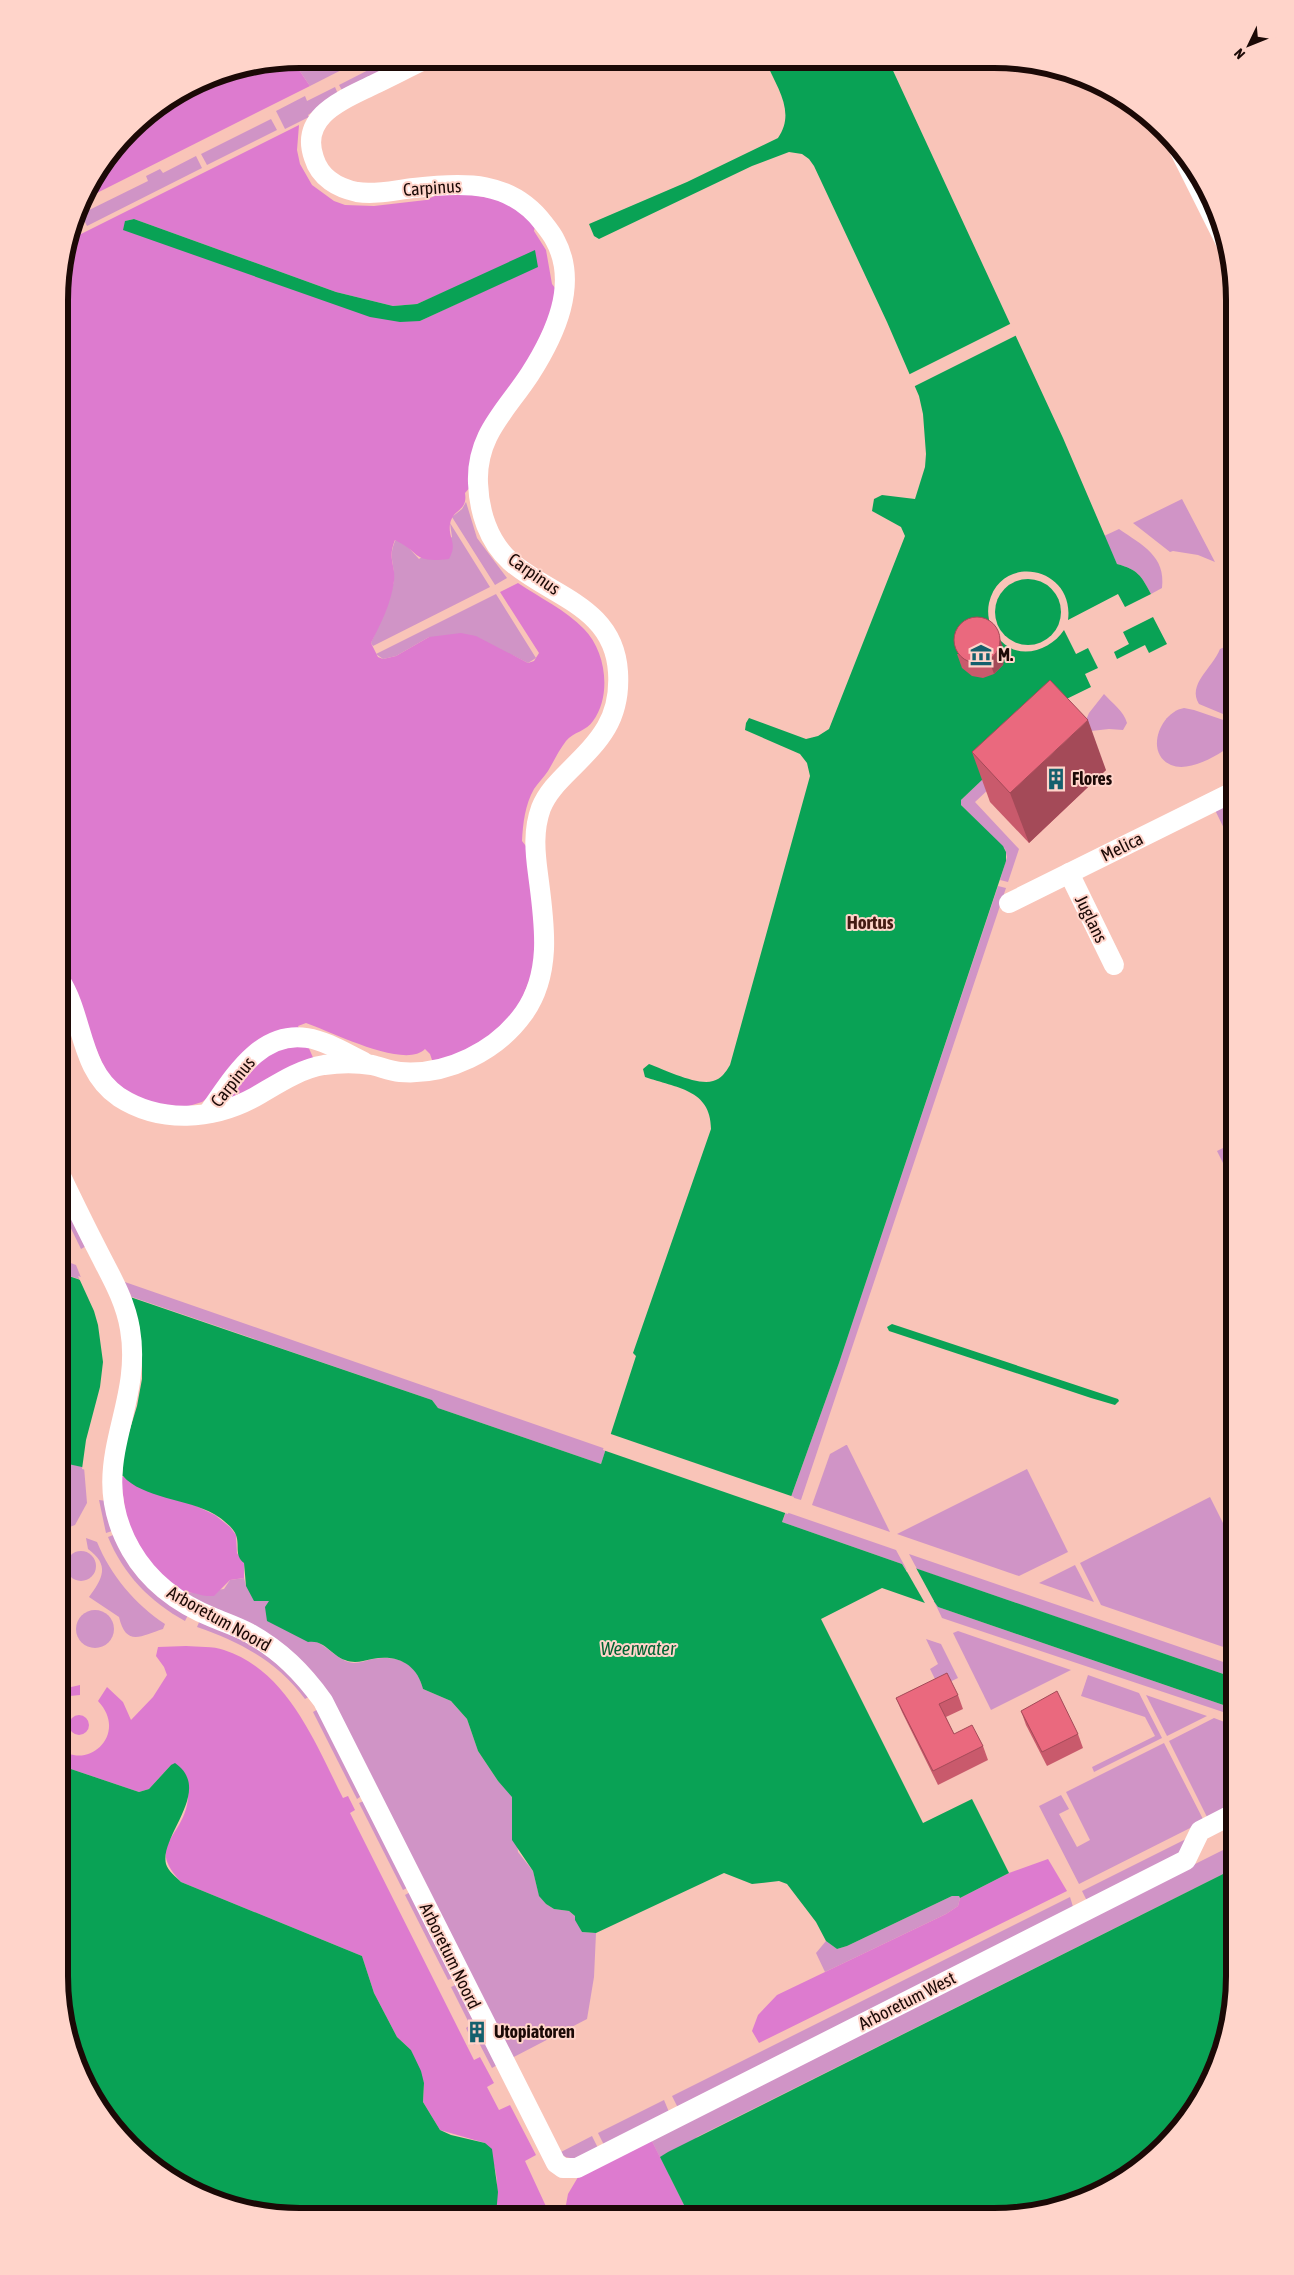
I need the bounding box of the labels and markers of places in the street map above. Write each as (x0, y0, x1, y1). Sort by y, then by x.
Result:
museum icon: M. (968, 642, 994, 668)
place label: M. (998, 644, 1013, 665)
building icon: Flores (1043, 766, 1069, 792)
place label: Flores (1072, 768, 1113, 789)
building icon: Utopiatoren (464, 2019, 490, 2045)
place label: Utopiatoren (494, 2021, 575, 2042)

